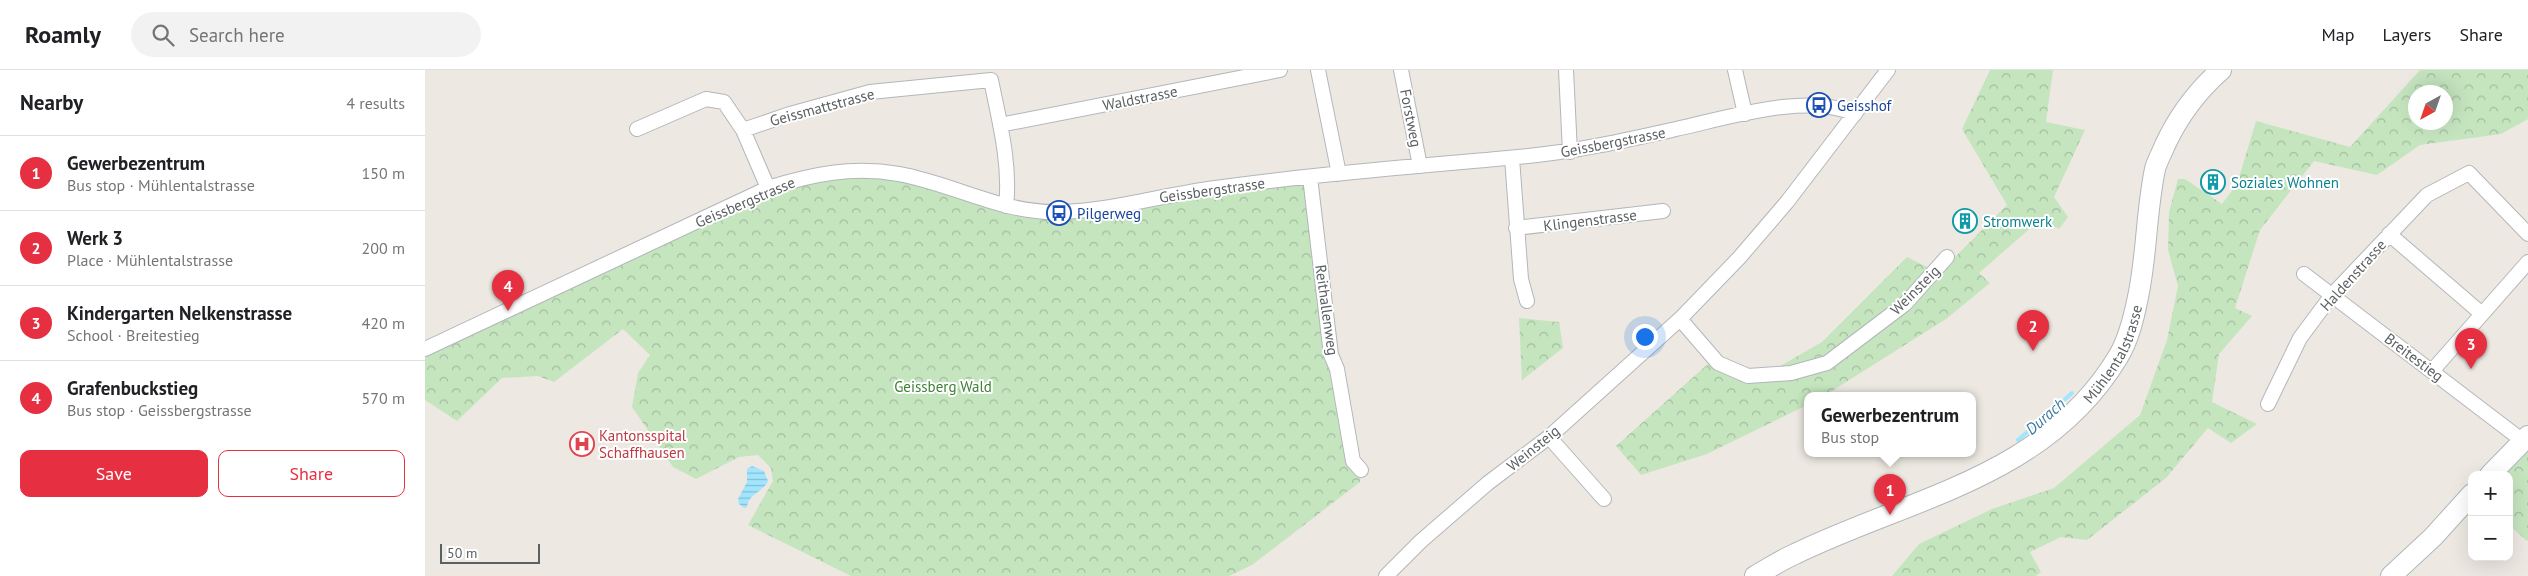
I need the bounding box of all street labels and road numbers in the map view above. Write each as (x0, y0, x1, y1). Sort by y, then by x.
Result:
street label: Waldstrasse (1101, 81, 1179, 115)
street label: Geissmattstrasse (768, 84, 876, 130)
street label: Forstweg (1396, 87, 1426, 149)
street label: Geissbergstrasse (1559, 123, 1667, 161)
street label: Geissbergstrasse (692, 172, 798, 232)
street label: Geissbergstrasse (1158, 173, 1266, 207)
street label: Klingenstrasse (1542, 205, 1638, 235)
street label: Haldenstrasse (2316, 235, 2390, 315)
street label: Weinsteig (1886, 261, 1944, 319)
street label: Reithallenweg (1311, 263, 1343, 357)
street label: Mühlentalstrasse (2079, 303, 2146, 407)
street label: Breitestieg (2381, 329, 2447, 385)
street label: Weinsteig (1503, 421, 1563, 475)

